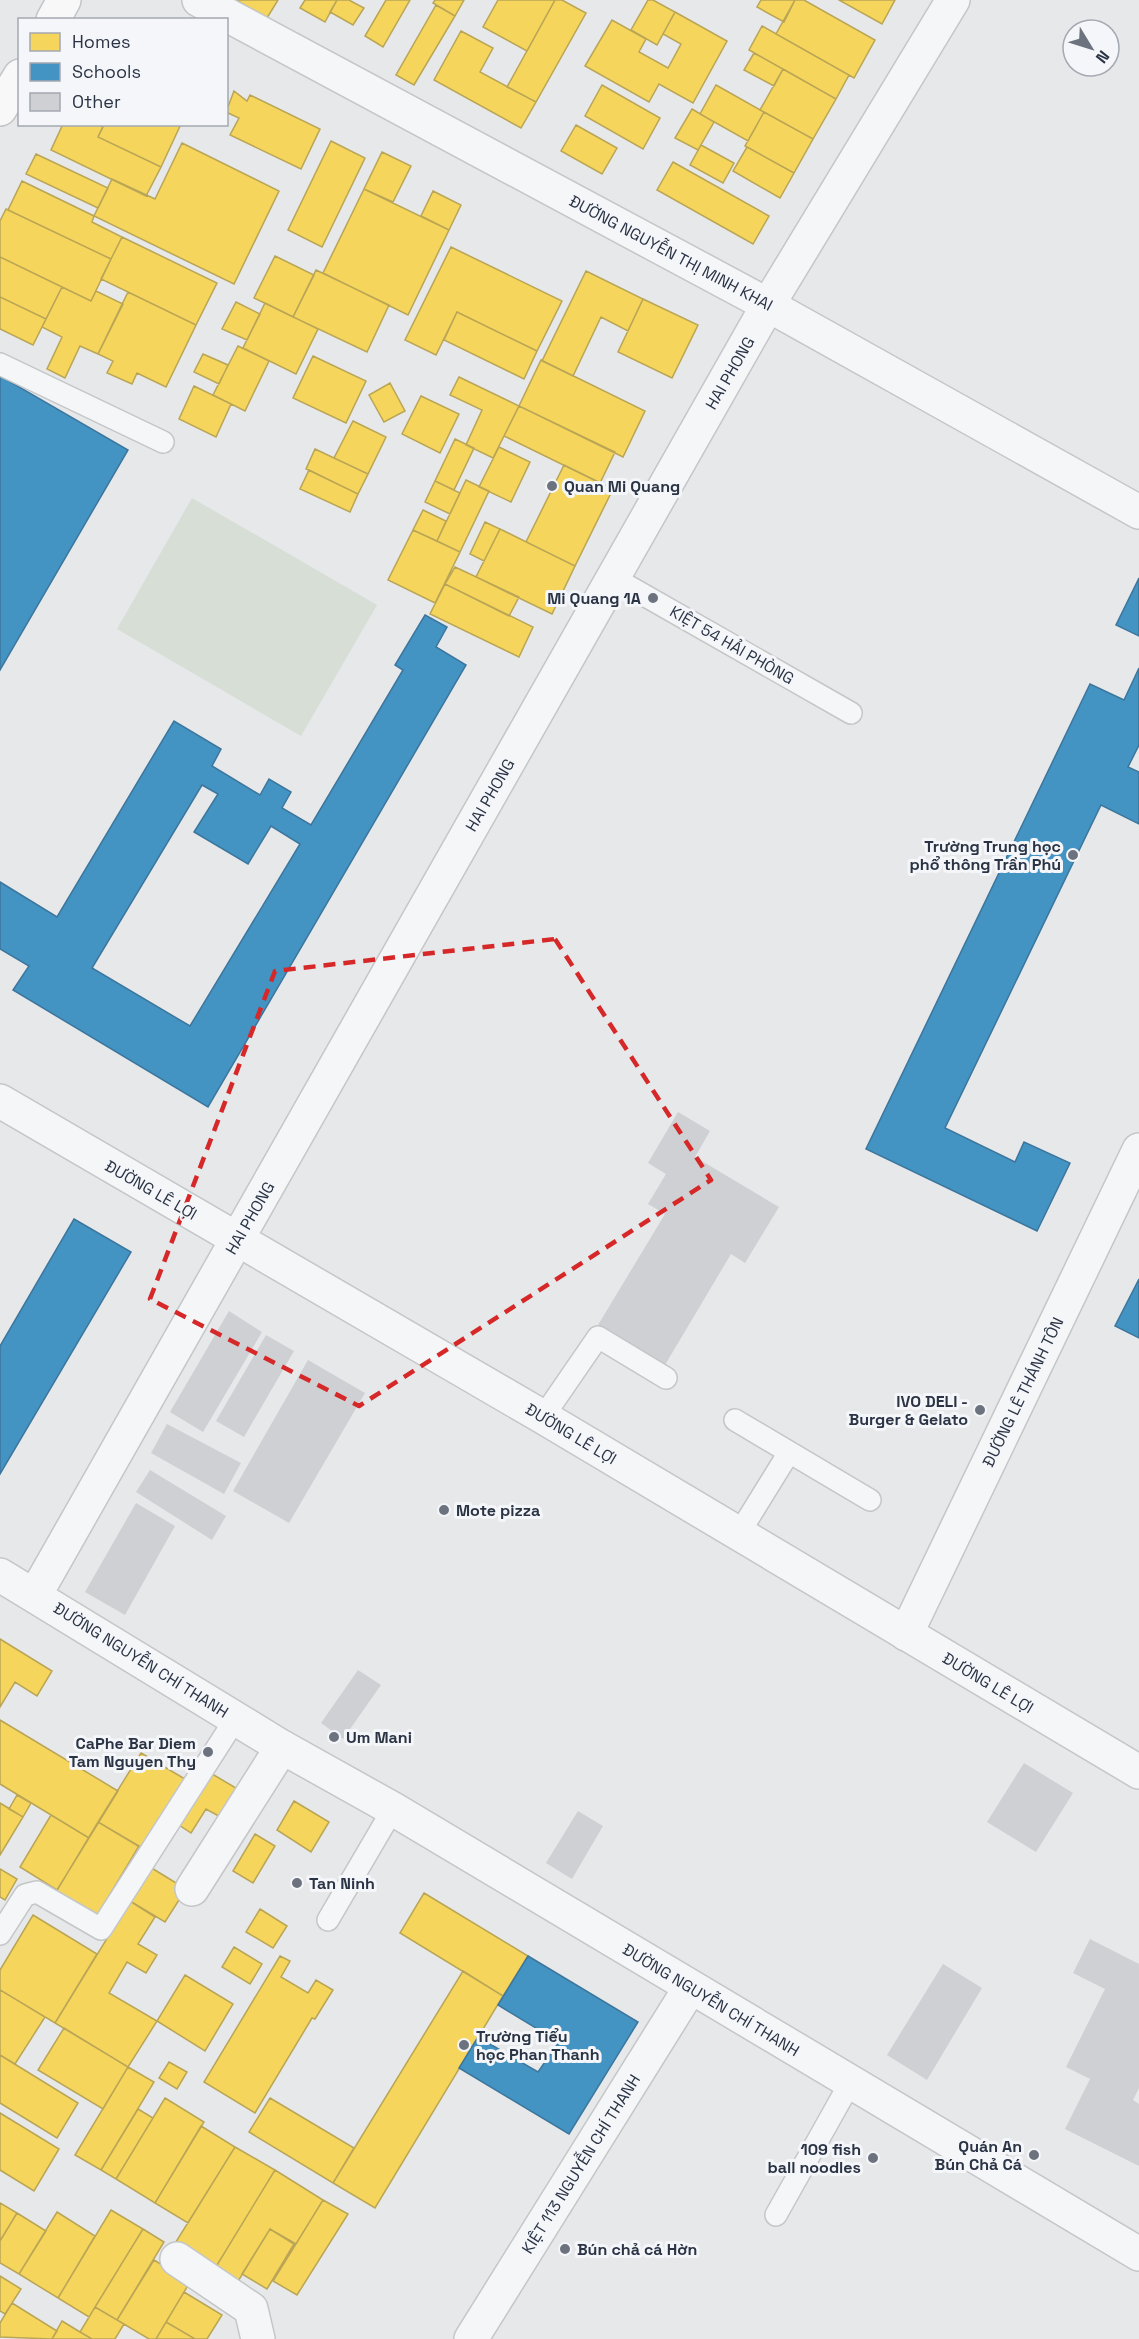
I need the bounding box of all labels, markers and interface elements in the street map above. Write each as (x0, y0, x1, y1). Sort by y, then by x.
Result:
legend (18, 18, 228, 126)
north arrow (1061, 18, 1121, 78)
text: Homes (72, 30, 131, 53)
text: N (1091, 46, 1114, 68)
text: Schools (72, 60, 141, 83)
text: Other (72, 90, 121, 113)
street label: ĐƯỜNG NGUYỄN THỊ MINH KHAI (566, 189, 777, 316)
street label: HAI PHONG (701, 333, 759, 413)
place label: Quan Mi Quang (564, 476, 680, 497)
marker: Quan Mi Quang (545, 479, 559, 493)
place label: Mi Quang 1A (547, 588, 641, 609)
marker: Mi Quang 1A (646, 591, 660, 605)
street label: KIỆT 54 HẢI PHÒNG (666, 601, 798, 689)
street label: HAI PHONG (461, 755, 519, 835)
place label: Trường Trung học phổ thông Trần Phú (910, 836, 1061, 875)
marker: Trường Trung học phổ thông Trần Phú (1066, 848, 1080, 862)
street label: ĐƯỜNG LÊ LỢI (101, 1155, 201, 1225)
street label: HAI PHONG (221, 1178, 279, 1258)
street label: ĐƯỜNG LÊ THÁNH TÔN (978, 1314, 1068, 1470)
place label: IVO DELI - Burger & Gelato (849, 1391, 968, 1430)
street label: ĐƯỜNG LÊ LỢI (522, 1399, 620, 1469)
marker: IVO DELI - Burger & Gelato (973, 1403, 987, 1417)
place label: Mote pizza (456, 1500, 540, 1521)
marker: Mote pizza (437, 1503, 451, 1517)
street label: ĐƯỜNG NGUYỄN CHÍ THANH (50, 1597, 233, 1723)
street label: ĐƯỜNG LÊ LỢI (939, 1648, 1037, 1718)
place label: Um Mani (346, 1727, 412, 1748)
marker: Um Mani (327, 1730, 341, 1744)
place label: CaPhe Bar Diem Tam Nguyen Thy (69, 1733, 196, 1772)
marker: CaPhe Bar Diem Tam Nguyen Thy (201, 1745, 215, 1759)
place label: Tan Ninh (309, 1873, 375, 1894)
marker: Tan Ninh (290, 1876, 304, 1890)
street label: ĐƯỜNG NGUYỄN CHÍ THANH (619, 1938, 804, 2061)
place label: Trường Tiểu học Phan Thanh (476, 2026, 600, 2065)
marker: Trường Tiểu học Phan Thanh (457, 2038, 471, 2052)
street label: KIỆT 113 NGUYỄN CHÍ THANH (516, 2070, 645, 2258)
place label: Quán An Bún Chả Cá (935, 2136, 1022, 2175)
place label: 109 fish ball noodles (767, 2139, 861, 2178)
marker: Quán An Bún Chả Cá (1027, 2148, 1041, 2162)
marker: 109 fish ball noodles (866, 2151, 880, 2165)
place label: Bún chả cá Hờn (577, 2239, 697, 2260)
marker: Bún chả cá Hờn (558, 2242, 572, 2256)

